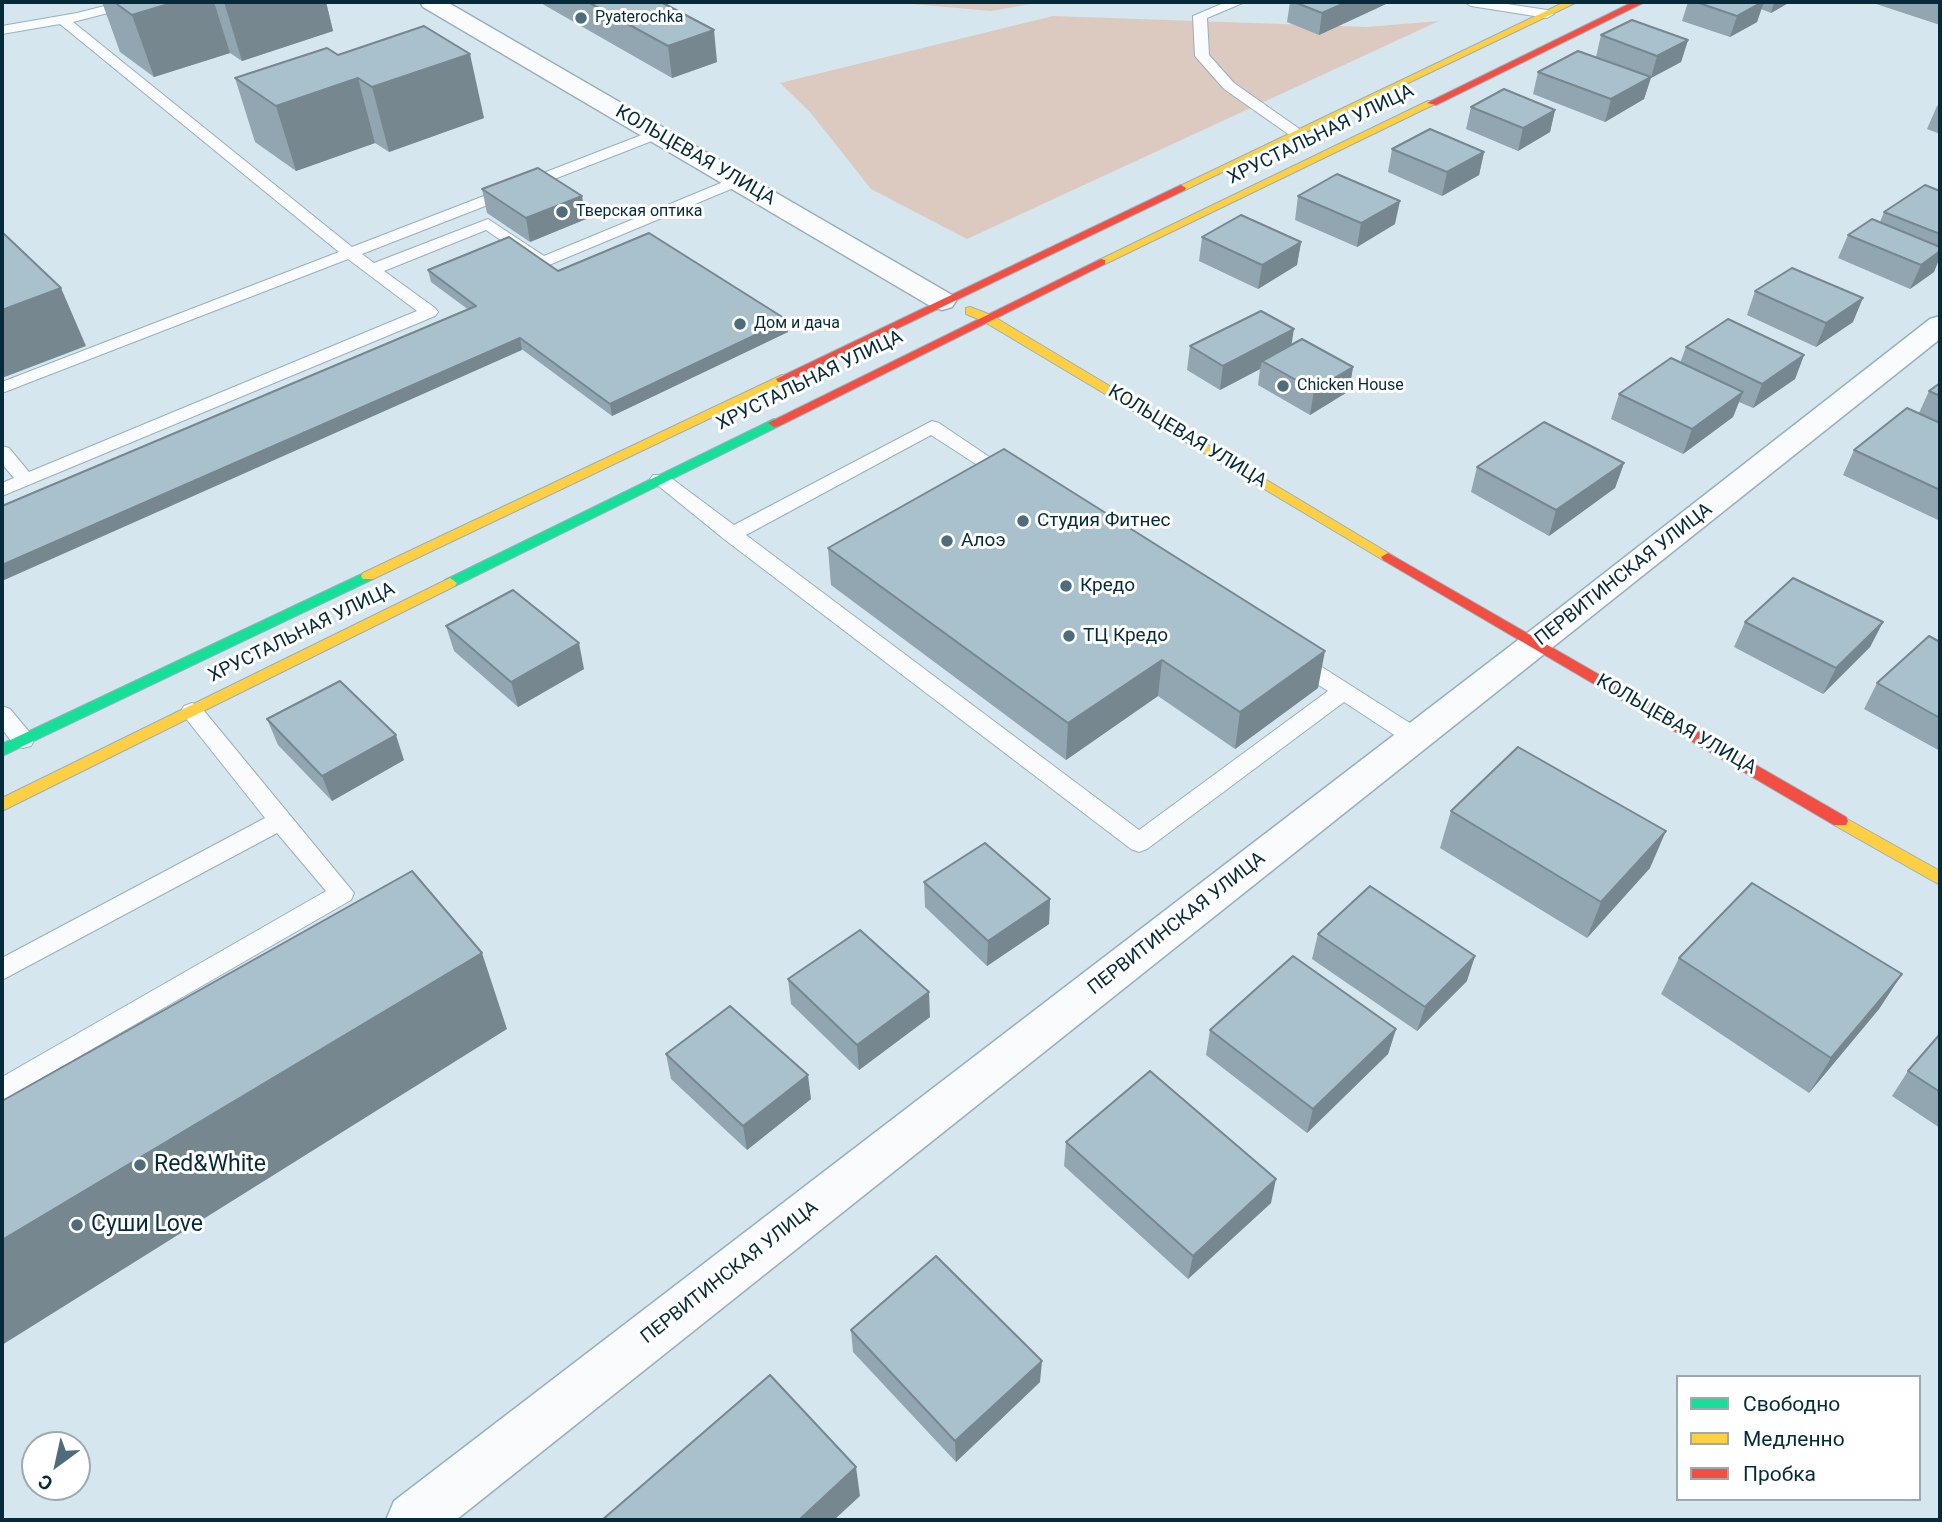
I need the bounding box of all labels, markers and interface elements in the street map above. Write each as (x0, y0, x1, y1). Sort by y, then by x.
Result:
place label: Pyaterochka (595, 8, 683, 28)
marker: Pyaterochka (573, 10, 589, 26)
street label: ХРУСТАЛЬНАЯ УЛИЦА (1224, 80, 1418, 190)
street label: КОЛЬЦЕВАЯ УЛИЦА (611, 101, 779, 211)
place label: Тверская оптика (576, 202, 703, 222)
marker: Тверская оптика (554, 204, 570, 220)
place label: Дом и дача (754, 314, 840, 334)
marker: Дом и дача (732, 316, 748, 332)
street label: ХРУСТАЛЬНАЯ УЛИЦА (713, 326, 907, 436)
place label: Chicken House (1297, 376, 1404, 396)
marker: Chicken House (1275, 378, 1291, 394)
street label: КОЛЬЦЕВАЯ УЛИЦА (1104, 381, 1270, 493)
street label: ПЕРВИТИНСКАЯ УЛИЦА (1531, 499, 1717, 651)
place label: Студия Фитнес (1037, 510, 1170, 532)
marker: Студия Фитнес (1015, 513, 1031, 529)
place label: Алоэ (961, 530, 1006, 552)
marker: Алоэ (939, 533, 955, 549)
place label: Кредо (1080, 575, 1135, 597)
street label: ХРУСТАЛЬНАЯ УЛИЦА (205, 578, 399, 688)
marker: Кредо (1058, 578, 1074, 594)
place label: ТЦ Кредо (1083, 625, 1168, 647)
marker: ТЦ Кредо (1061, 628, 1077, 644)
street label: КОЛЬЦЕВАЯ УЛИЦА (1592, 670, 1760, 780)
street label: ПЕРВИТИНСКАЯ УЛИЦА (1084, 848, 1270, 1000)
place label: Red&White (154, 1151, 266, 1179)
marker: Red&White (132, 1157, 148, 1173)
street label: ПЕРВИТИНСКАЯ УЛИЦА (637, 1197, 823, 1349)
place label: Суши Love (91, 1211, 203, 1239)
marker: Суши Love (69, 1217, 85, 1233)
legend (1676, 1375, 1921, 1501)
text: Свободно (1743, 1392, 1840, 1416)
text: Медленно (1743, 1427, 1845, 1451)
north arrow (21, 1431, 91, 1501)
text: Пробка (1743, 1462, 1816, 1486)
text: С (34, 1469, 57, 1495)

